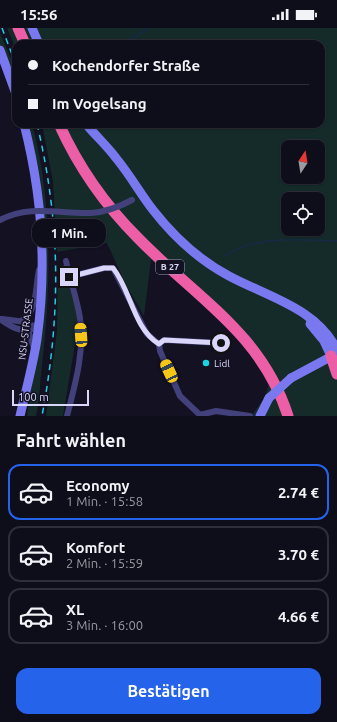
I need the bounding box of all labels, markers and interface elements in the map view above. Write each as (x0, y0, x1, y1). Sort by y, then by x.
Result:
text: 15:56 (20, 6, 58, 23)
text: Kochendorfer Straße (52, 57, 200, 74)
text: Im Vogelsang (52, 95, 147, 112)
north arrow (281, 140, 325, 184)
map controls (281, 140, 325, 236)
button: locate (281, 192, 325, 236)
callout: 1 Min. (32, 219, 106, 247)
text: 1 Min. (51, 226, 87, 240)
road number: B 27 (156, 260, 184, 274)
route end (60, 268, 78, 286)
street label: NSU-STRASSE (16, 297, 35, 361)
car (74, 323, 88, 347)
route start (212, 334, 230, 352)
car (158, 358, 180, 384)
marker: Lidl (201, 358, 211, 368)
place label: Lidl (214, 358, 230, 369)
scale bar (12, 388, 89, 407)
text: 100 m (18, 391, 49, 403)
text: Fahrt wählen (16, 430, 126, 450)
icon: car (18, 474, 54, 510)
text: Economy (66, 477, 130, 494)
text: 2.74 € (278, 484, 319, 501)
text: 1 Min. · 15:58 (66, 494, 143, 508)
icon: car (18, 536, 54, 572)
text: Komfort (66, 539, 125, 556)
text: 3.70 € (278, 546, 319, 563)
text: 2 Min. · 15:59 (66, 556, 143, 570)
icon: car (18, 598, 54, 634)
text: XL (66, 601, 84, 618)
text: 4.66 € (278, 608, 319, 625)
text: 3 Min. · 16:00 (66, 618, 143, 632)
button: Bestätigen (16, 668, 321, 714)

